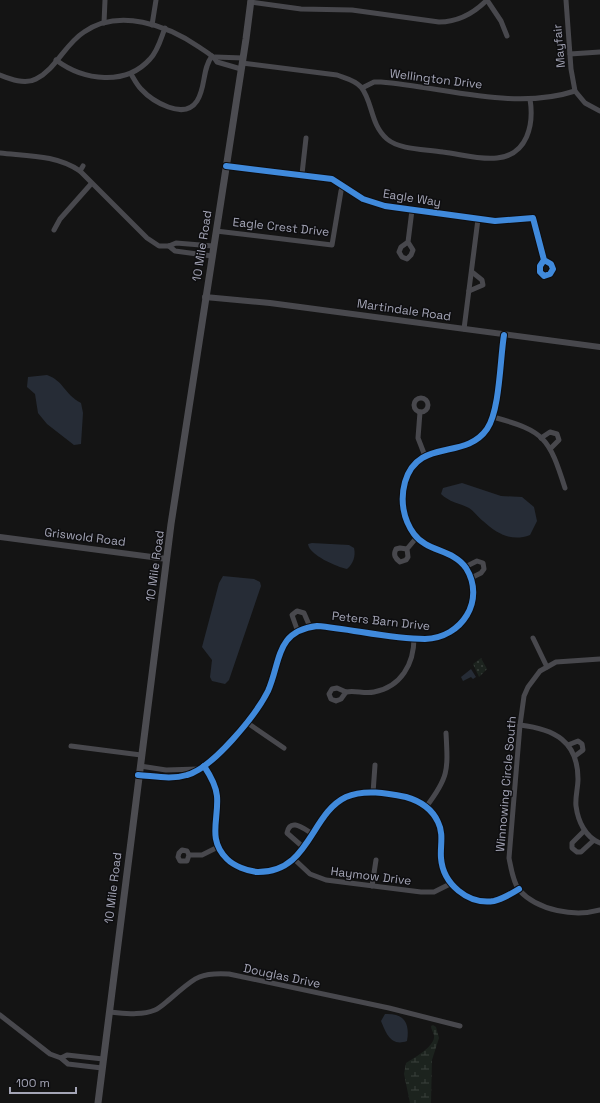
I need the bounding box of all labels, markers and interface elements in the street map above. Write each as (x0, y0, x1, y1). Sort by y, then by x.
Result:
street label: Mayfair (549, 23, 569, 69)
street label: Wellington Drive (389, 65, 483, 93)
street label: Eagle Way (382, 186, 442, 210)
street label: 10 Mile Road (188, 209, 216, 283)
street label: Eagle Crest Drive (232, 214, 330, 240)
street label: Martindale Road (356, 295, 452, 325)
street label: Griswold Road (43, 524, 127, 550)
street label: 10 Mile Road (142, 529, 168, 603)
street label: Peters Barn Drive (331, 608, 431, 634)
street label: Winnowing Circle South (492, 715, 520, 853)
street label: 10 Mile Road (101, 851, 125, 925)
street label: Haymow Drive (330, 863, 412, 889)
street label: Douglas Drive (242, 960, 322, 992)
scale bar (10, 1069, 76, 1095)
text: 100 m (16, 1075, 50, 1091)

